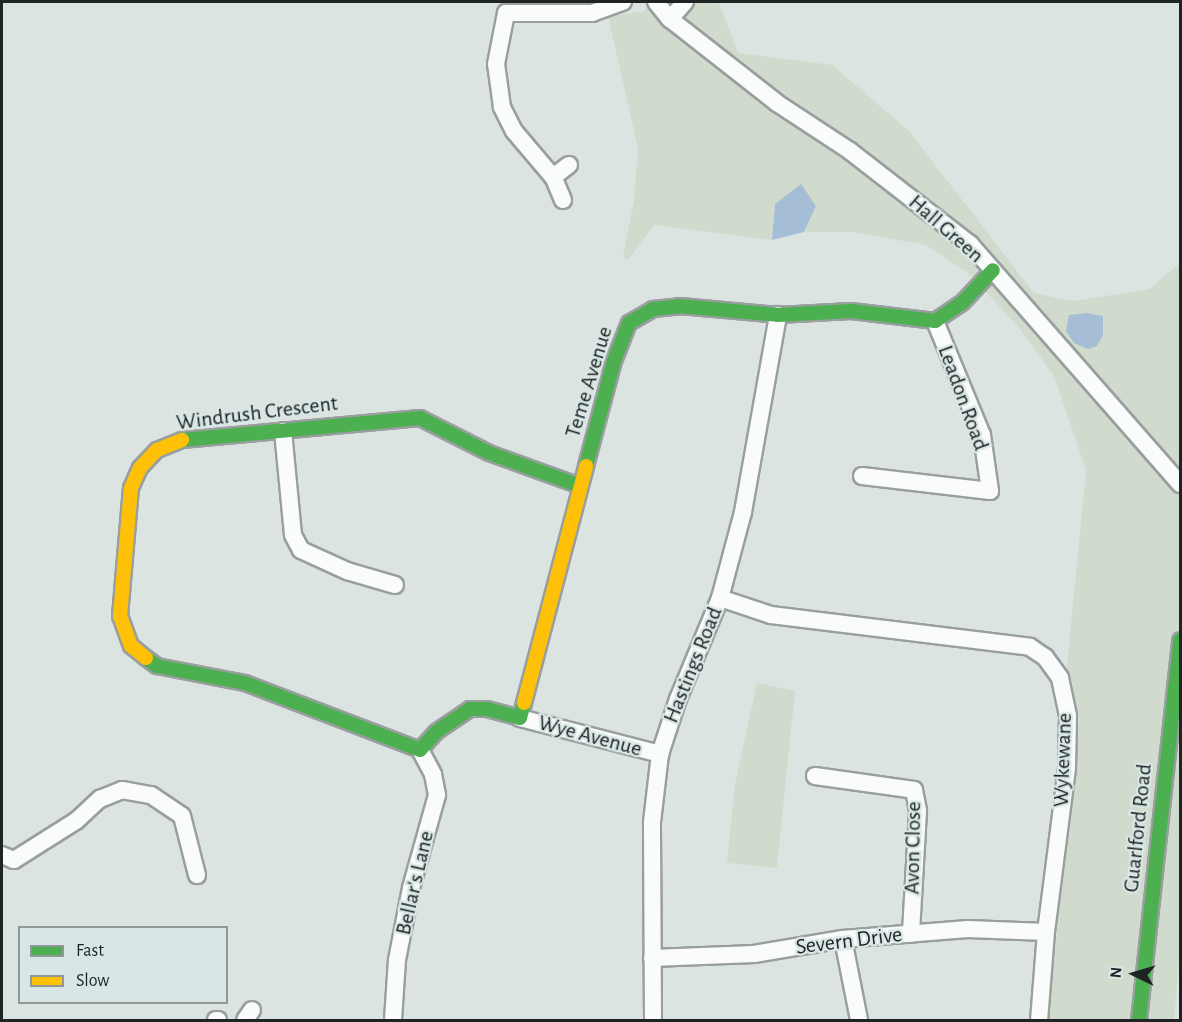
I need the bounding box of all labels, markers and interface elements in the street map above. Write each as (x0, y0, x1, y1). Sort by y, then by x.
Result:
street label: Hall Green (903, 189, 989, 269)
street label: Teme Avenue (560, 323, 618, 441)
street label: Leadon Road (932, 342, 994, 454)
street label: Windrush Crescent (175, 390, 339, 436)
street label: Hastings Road (658, 603, 728, 727)
street label: Wye Avenue (535, 710, 645, 762)
street label: Wykewane (1048, 712, 1078, 808)
street label: Guarlford Road (1118, 762, 1158, 894)
street label: Avon Close (899, 801, 927, 895)
street label: Bellar's Lane (390, 828, 440, 938)
street label: Severn Drive (794, 921, 904, 961)
legend (18, 926, 228, 1004)
text: Fast (76, 942, 104, 960)
north arrow (1104, 944, 1164, 1004)
text: N (1108, 966, 1125, 979)
text: Slow (76, 972, 109, 990)

